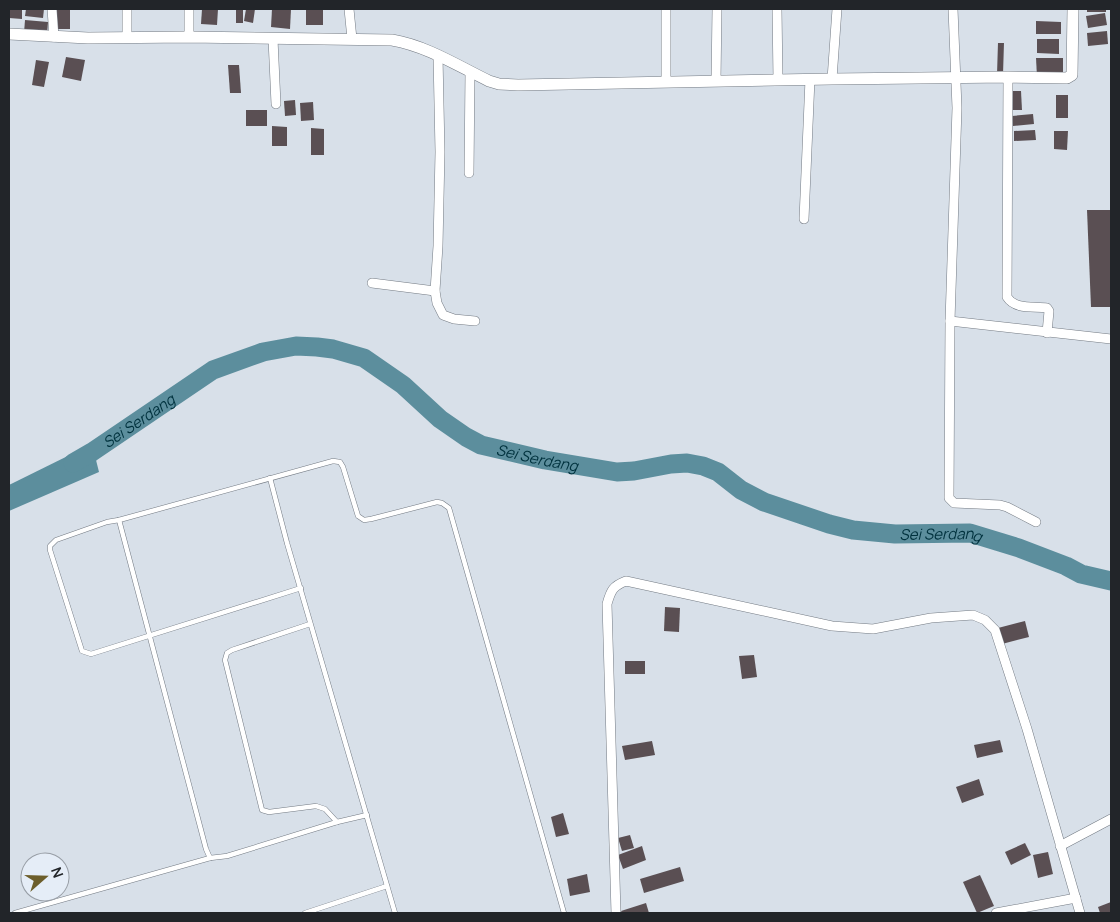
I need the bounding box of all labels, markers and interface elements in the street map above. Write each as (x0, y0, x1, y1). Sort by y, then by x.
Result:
water label: Sei Serdang (98, 388, 180, 453)
water label: Sei Serdang (494, 438, 581, 476)
water label: Sei Serdang (899, 522, 986, 547)
north arrow (20, 852, 70, 902)
text: N (47, 864, 68, 880)

